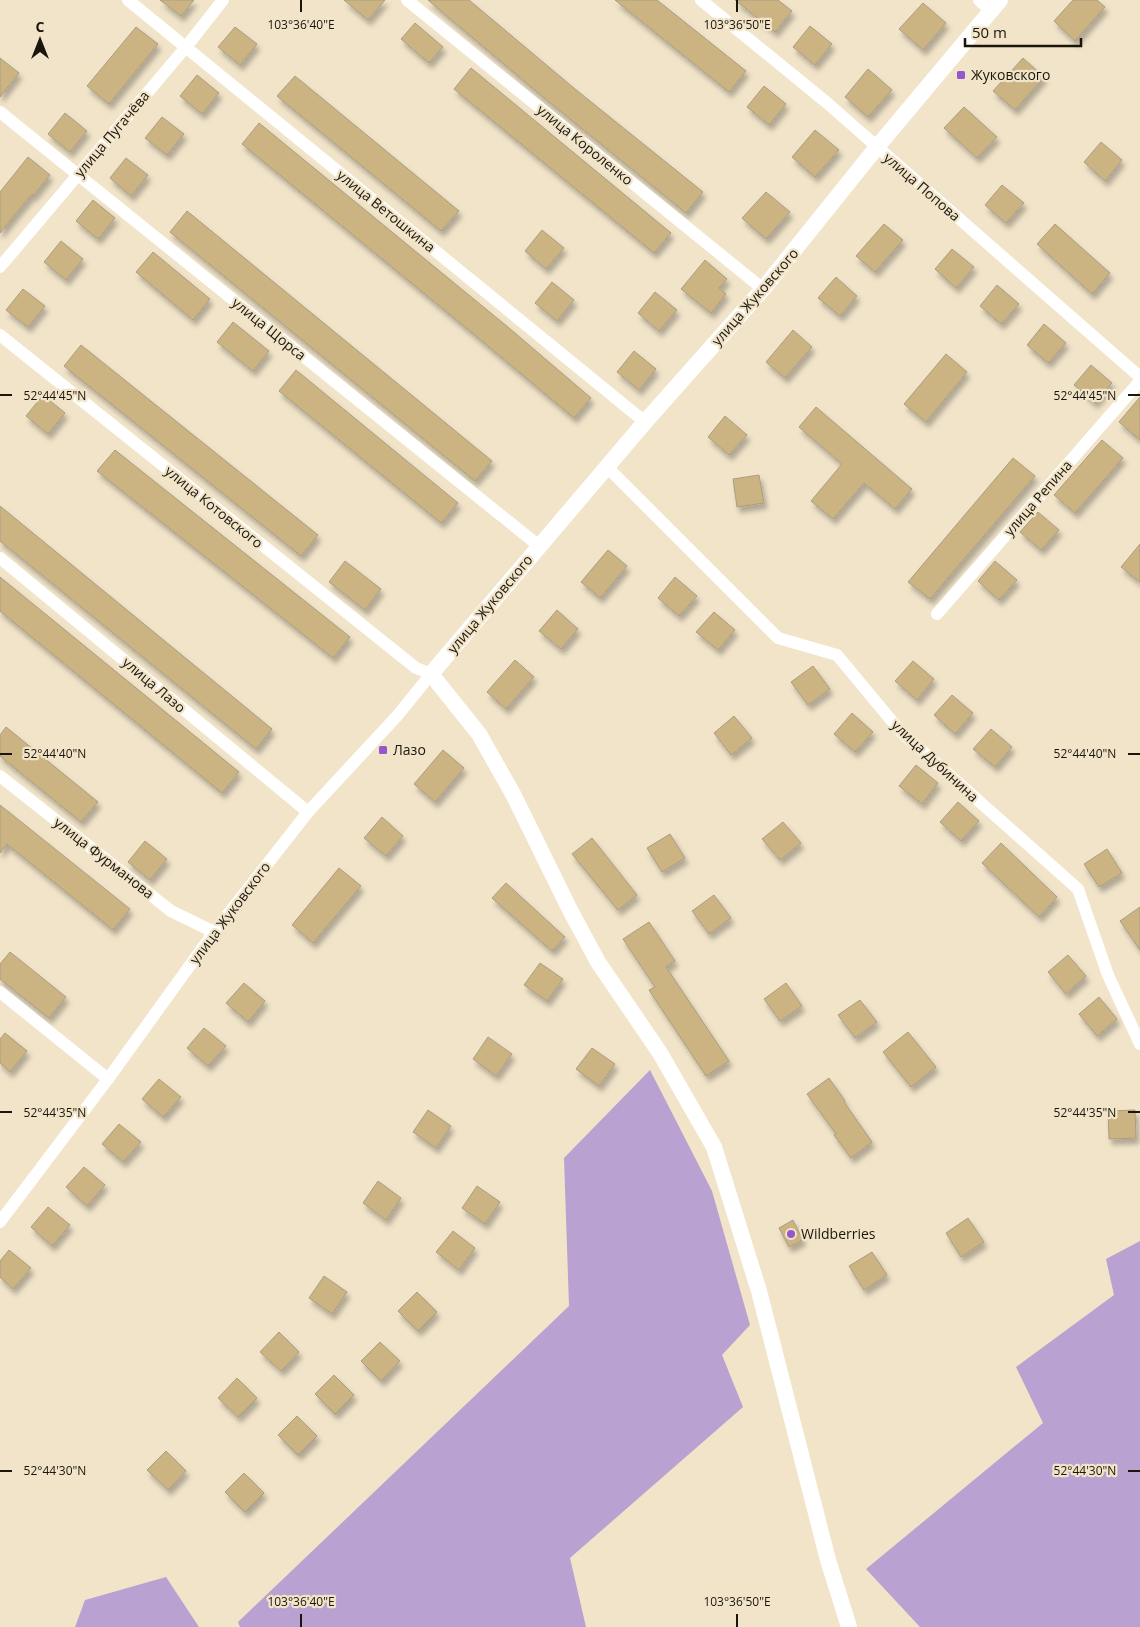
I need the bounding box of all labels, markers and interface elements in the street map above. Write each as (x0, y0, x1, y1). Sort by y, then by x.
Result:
north arrow (15, 15, 65, 65)
scale bar (965, 15, 1081, 47)
text: 103°36'40"E (267, 16, 335, 33)
text: 103°36'50"E (703, 16, 771, 33)
text: С (36, 17, 45, 36)
text: 50 m (972, 22, 1007, 42)
place label: Жуковского (971, 65, 1050, 84)
marker: Жуковского (955, 69, 967, 81)
street label: улица Пугачёва (70, 86, 153, 181)
street label: улица Короленко (533, 100, 637, 189)
street label: улица Попова (880, 148, 965, 225)
street label: улица Ветошкина (333, 165, 439, 256)
street label: улица Жуковского (707, 244, 802, 349)
street label: улица Щорса (228, 293, 310, 364)
text: 52°44'45"N (24, 387, 86, 404)
text: 52°44'45"N (1054, 387, 1116, 404)
street label: улица Репина (999, 456, 1076, 540)
street label: улица Котовского (161, 461, 267, 552)
street label: улица Жуковского (443, 550, 537, 657)
street label: улица Лазо (119, 653, 190, 717)
street label: улица Дубинина (888, 715, 983, 806)
place label: Лазо (393, 740, 426, 759)
marker: Лазо (377, 744, 389, 756)
text: 52°44'40"N (24, 745, 86, 762)
text: 52°44'40"N (1054, 745, 1116, 762)
street label: улица Фурманова (50, 813, 158, 903)
street label: улица Жуковского (185, 858, 274, 968)
text: 52°44'35"N (24, 1104, 86, 1121)
text: 52°44'35"N (1054, 1104, 1116, 1121)
place label: Wildberries (801, 1224, 876, 1243)
marker: Wildberries (785, 1228, 797, 1240)
text: 52°44'30"N (24, 1462, 86, 1479)
text: 52°44'30"N (1054, 1462, 1116, 1479)
text: 103°36'40"E (267, 1593, 335, 1610)
text: 103°36'50"E (703, 1593, 771, 1610)

